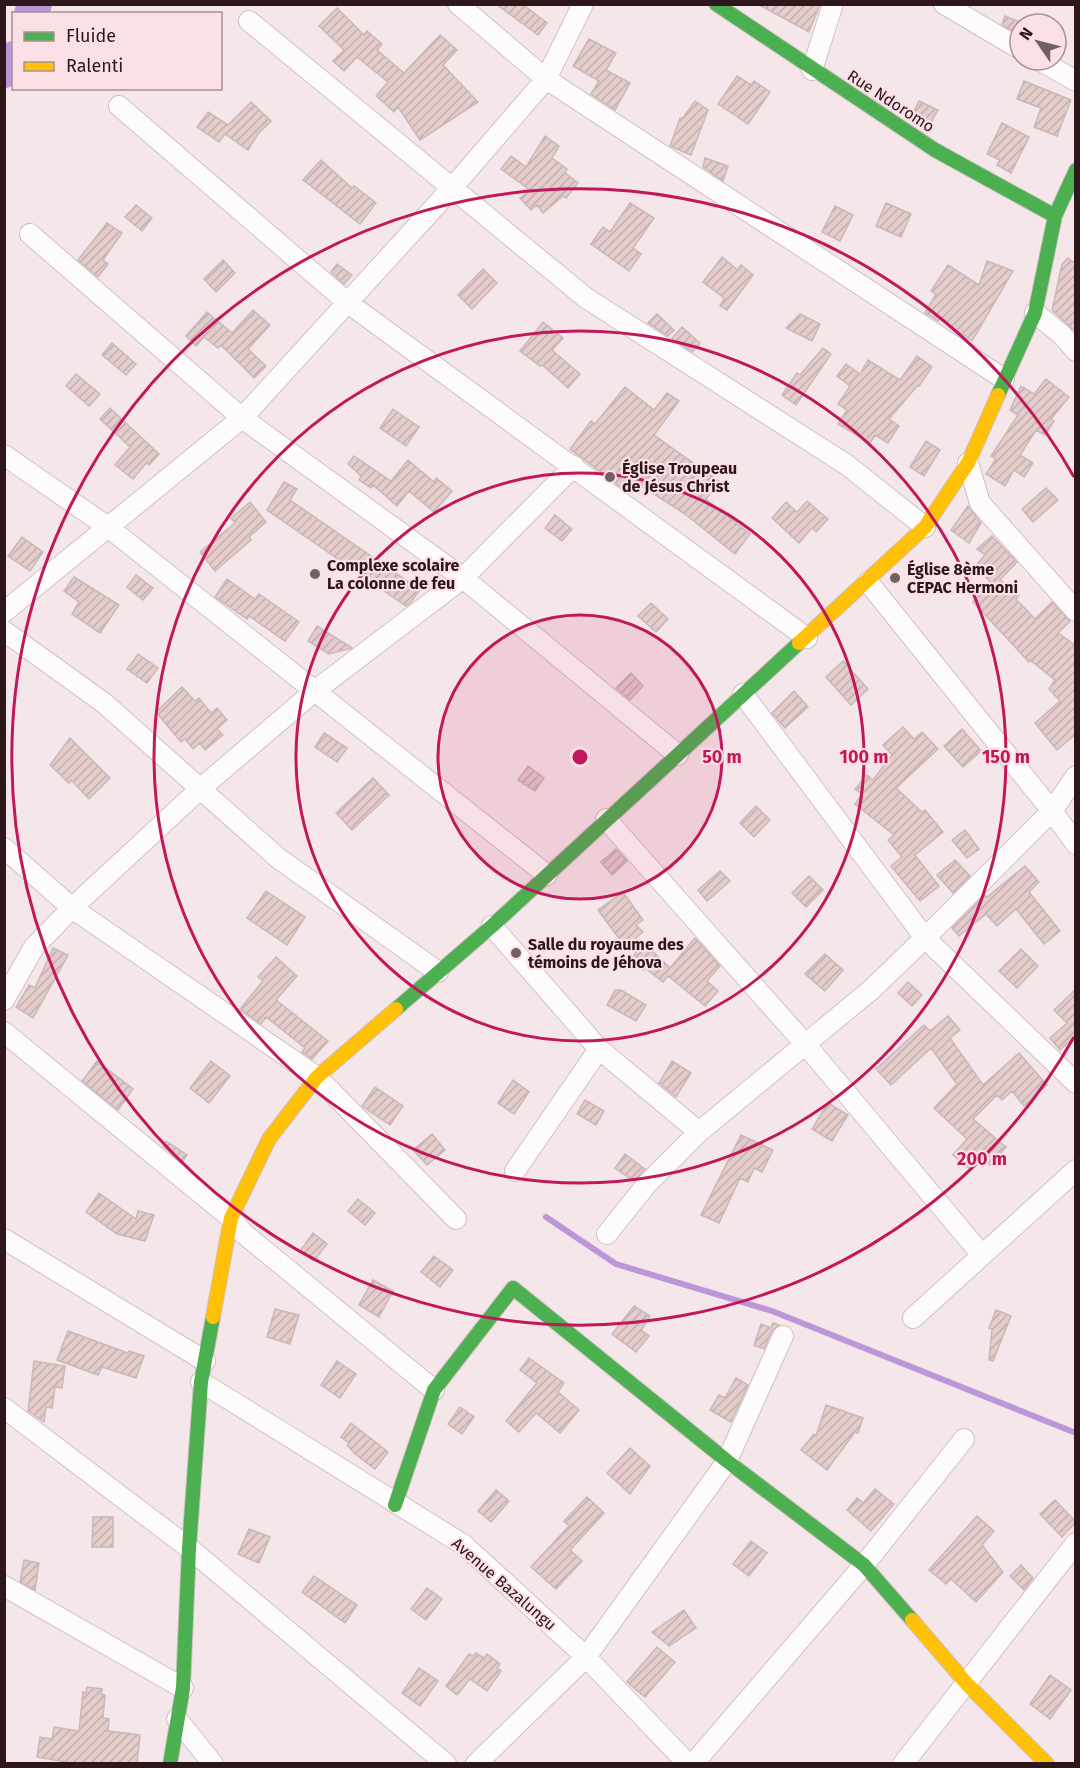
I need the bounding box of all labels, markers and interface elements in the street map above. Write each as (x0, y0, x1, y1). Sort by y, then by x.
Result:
legend (12, 12, 222, 90)
north arrow (1008, 12, 1068, 72)
text: N (1015, 24, 1037, 43)
text: Fluide (66, 25, 116, 47)
text: Ralenti (66, 55, 123, 77)
street label: Rue Ndoromo (844, 66, 938, 136)
place label: Église Troupeau de Jésus Christ (622, 458, 737, 496)
marker: Église Troupeau de Jésus Christ (603, 470, 617, 484)
place label: Complexe scolaire La colonne de feu (327, 556, 460, 593)
place label: Église 8ème CEPAC Hermoni (907, 559, 1018, 597)
marker: Complexe scolaire La colonne de feu (308, 567, 322, 581)
marker: Église 8ème CEPAC Hermoni (888, 571, 902, 585)
text: 50 m (702, 746, 742, 768)
text: 100 m (840, 746, 888, 768)
text: 150 m (982, 746, 1030, 768)
centre of rings (570, 747, 590, 767)
place label: Salle du royaume des témoins de Jéhova (528, 935, 684, 972)
marker: Salle du royaume des témoins de Jéhova (509, 946, 523, 960)
text: 200 m (957, 1148, 1007, 1170)
street label: Avenue Bazalungu (448, 1534, 560, 1634)

